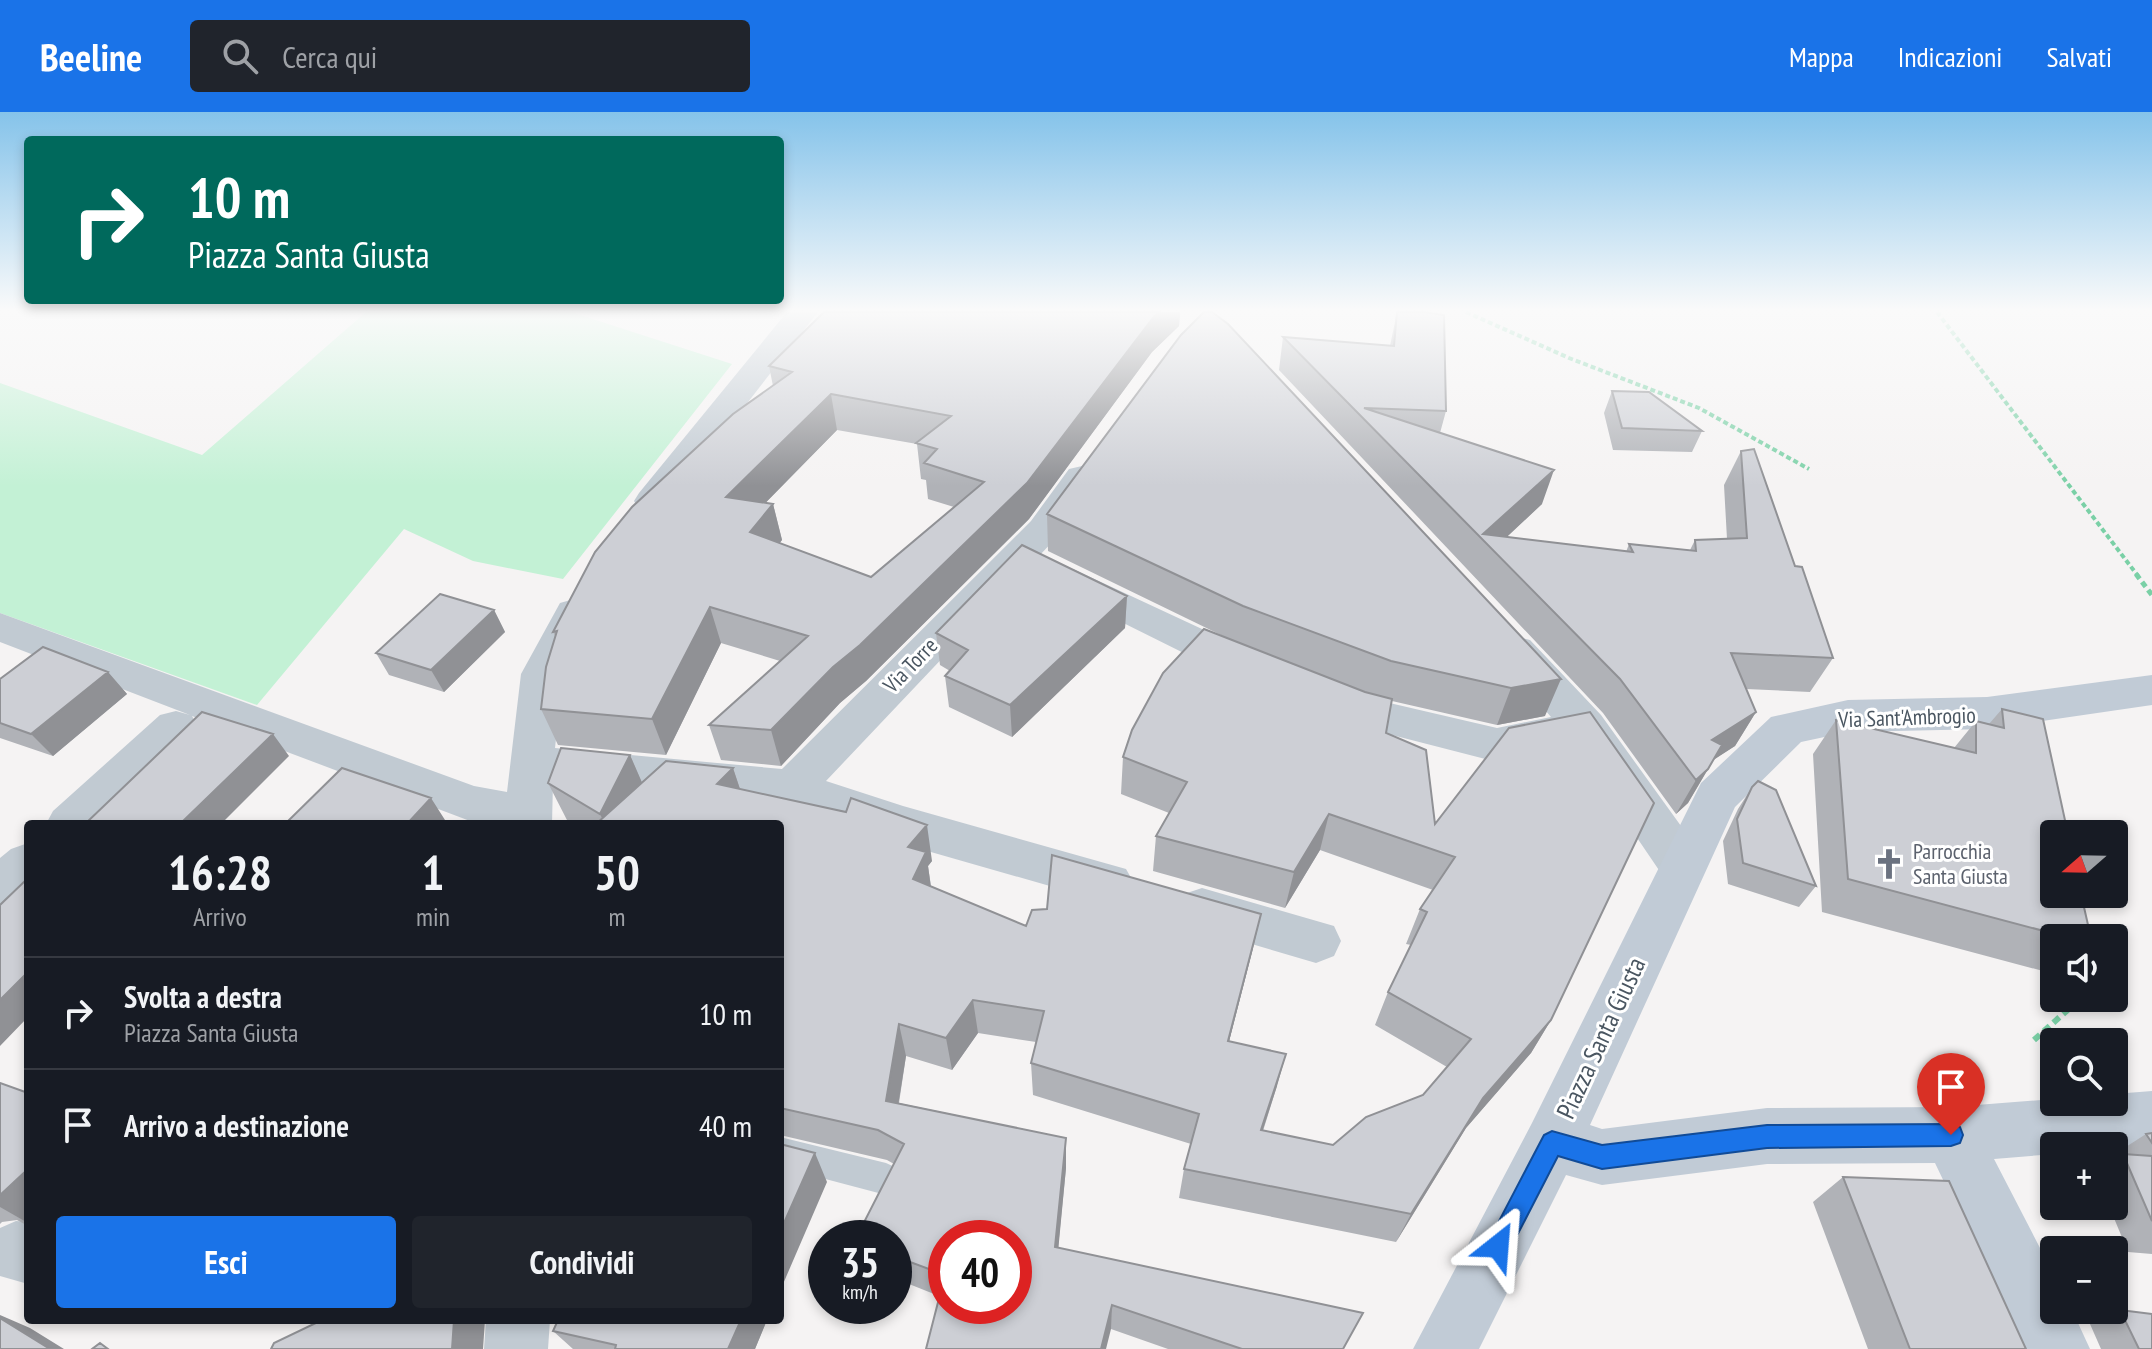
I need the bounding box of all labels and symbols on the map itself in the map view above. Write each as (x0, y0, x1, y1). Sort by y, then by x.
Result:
street label: Via Torre (876, 632, 943, 699)
street label: Via Sant'Ambrogio (1837, 701, 1976, 733)
north arrow (2040, 820, 2128, 908)
place label: Parrocchia Santa Giusta (1913, 837, 2008, 890)
church icon: Parrocchia Santa Giusta (1872, 847, 1906, 881)
street label: Piazza Santa Giusta (1549, 952, 1652, 1124)
pin (1917, 1053, 1985, 1135)
position arrow (1456, 1204, 1540, 1288)
speed limit sign: 40 (928, 1220, 1032, 1324)

